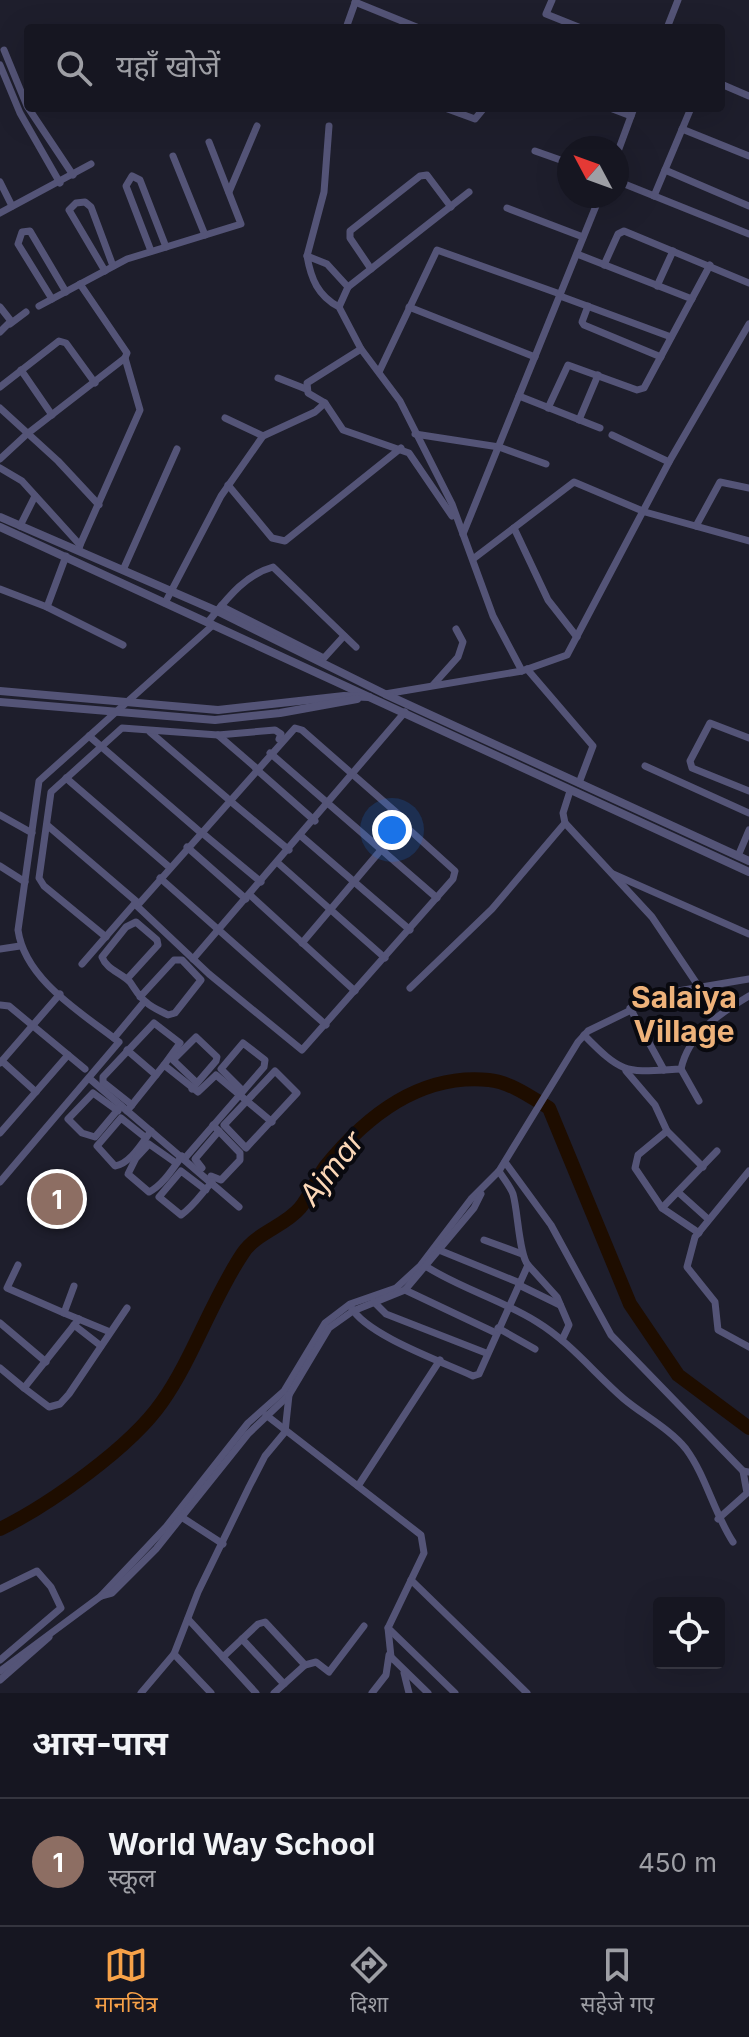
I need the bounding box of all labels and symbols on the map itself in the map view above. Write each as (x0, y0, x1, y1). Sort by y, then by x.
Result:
north arrow (557, 136, 629, 208)
your location (372, 810, 412, 850)
district label: Salaiya Village (631, 979, 737, 1049)
water label: Ajmar (290, 1123, 371, 1213)
pin: 1 (31, 1169, 83, 1229)

